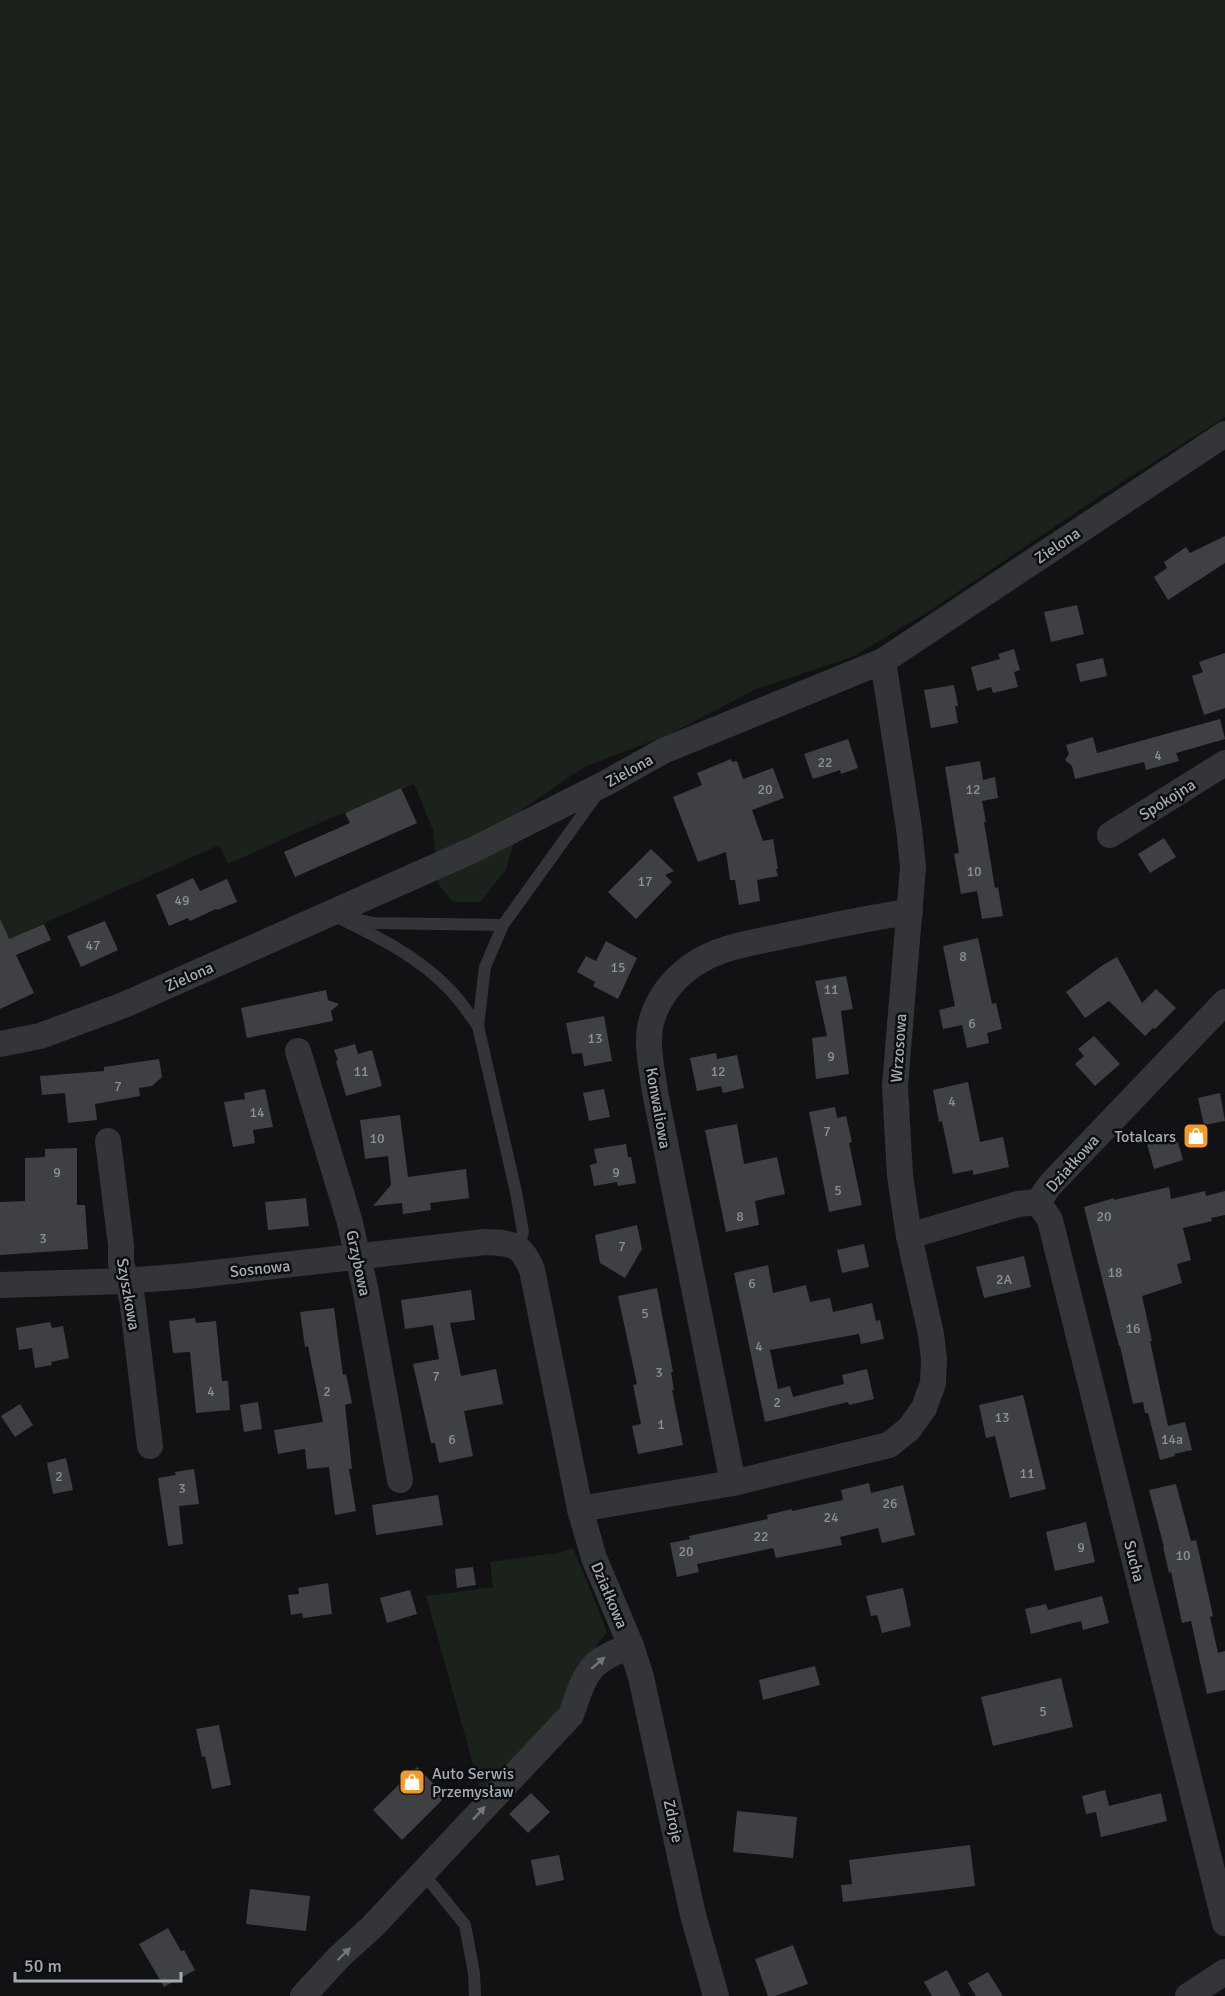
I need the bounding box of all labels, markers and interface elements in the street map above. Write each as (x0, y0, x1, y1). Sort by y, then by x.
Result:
street label: Zielona (1031, 523, 1084, 568)
house number: 4 (1154, 747, 1162, 764)
street label: Zielona (602, 750, 657, 792)
house number: 22 (817, 754, 833, 771)
street label: Spokojna (1136, 775, 1200, 825)
house number: 20 (757, 781, 773, 798)
house number: 12 (965, 781, 981, 798)
house number: 10 (966, 863, 982, 880)
house number: 17 (637, 873, 653, 890)
house number: 49 (174, 892, 190, 909)
house number: 47 (85, 937, 101, 954)
house number: 8 (959, 948, 967, 965)
street label: Zielona (162, 957, 217, 996)
house number: 15 (610, 959, 626, 976)
house number: 11 (823, 981, 839, 998)
street label: Wrzosowa (887, 1013, 911, 1083)
house number: 6 (968, 1015, 976, 1032)
house number: 13 (587, 1030, 603, 1047)
house number: 9 (827, 1048, 835, 1065)
house number: 11 (353, 1063, 369, 1080)
house number: 12 (710, 1063, 726, 1080)
street label: Konwaliowa (641, 1066, 675, 1150)
house number: 7 (114, 1078, 122, 1095)
house number: 4 (948, 1093, 956, 1110)
house number: 14 (249, 1104, 265, 1121)
shop icon: Totalcars (1181, 1121, 1211, 1151)
house number: 7 (823, 1123, 831, 1140)
place label: Totalcars (1114, 1127, 1176, 1147)
house number: 10 (369, 1130, 385, 1147)
street label: Działkowa (1042, 1131, 1104, 1197)
house number: 9 (53, 1164, 61, 1181)
house number: 9 (612, 1164, 620, 1181)
house number: 5 (834, 1182, 842, 1199)
house number: 8 (736, 1208, 744, 1225)
house number: 20 (1096, 1208, 1112, 1225)
street label: Grzybowa (341, 1228, 375, 1298)
house number: 3 (39, 1230, 47, 1247)
house number: 7 (618, 1238, 626, 1255)
street label: Sosnowa (229, 1256, 291, 1282)
street label: Szyszkowa (112, 1257, 144, 1332)
house number: 18 (1107, 1264, 1123, 1281)
house number: 2A (996, 1271, 1012, 1288)
house number: 6 (748, 1275, 756, 1292)
house number: 5 (641, 1305, 649, 1322)
house number: 16 (1125, 1320, 1141, 1337)
house number: 4 (755, 1338, 763, 1355)
house number: 3 (655, 1364, 663, 1381)
house number: 7 (432, 1368, 440, 1385)
house number: 4 (207, 1383, 215, 1400)
house number: 2 (323, 1383, 331, 1400)
house number: 2 (773, 1394, 781, 1411)
house number: 13 (994, 1409, 1010, 1426)
house number: 1 (657, 1416, 665, 1433)
house number: 6 (448, 1431, 456, 1448)
house number: 14a (1161, 1431, 1183, 1448)
house number: 11 (1019, 1465, 1035, 1482)
house number: 2 (55, 1468, 63, 1485)
house number: 3 (178, 1480, 186, 1497)
house number: 26 (882, 1495, 898, 1512)
house number: 24 (823, 1509, 839, 1526)
house number: 22 (753, 1528, 769, 1545)
street label: Sucha (1119, 1538, 1149, 1584)
house number: 9 (1077, 1539, 1085, 1556)
house number: 20 (678, 1543, 694, 1560)
house number: 10 (1175, 1547, 1191, 1564)
street label: Działkowa (586, 1559, 632, 1632)
one-way arrow (590, 1656, 606, 1669)
house number: 5 (1039, 1703, 1047, 1720)
place label: Auto Serwis Przemysław (432, 1764, 514, 1802)
shop icon: Auto Serwis Przemysław (397, 1767, 427, 1797)
street label: Zdroje (659, 1798, 687, 1845)
one-way arrow (472, 1806, 486, 1821)
scale bar (15, 1945, 182, 1983)
one-way arrow (336, 1947, 350, 1961)
text: 50 m (24, 1955, 62, 1977)

